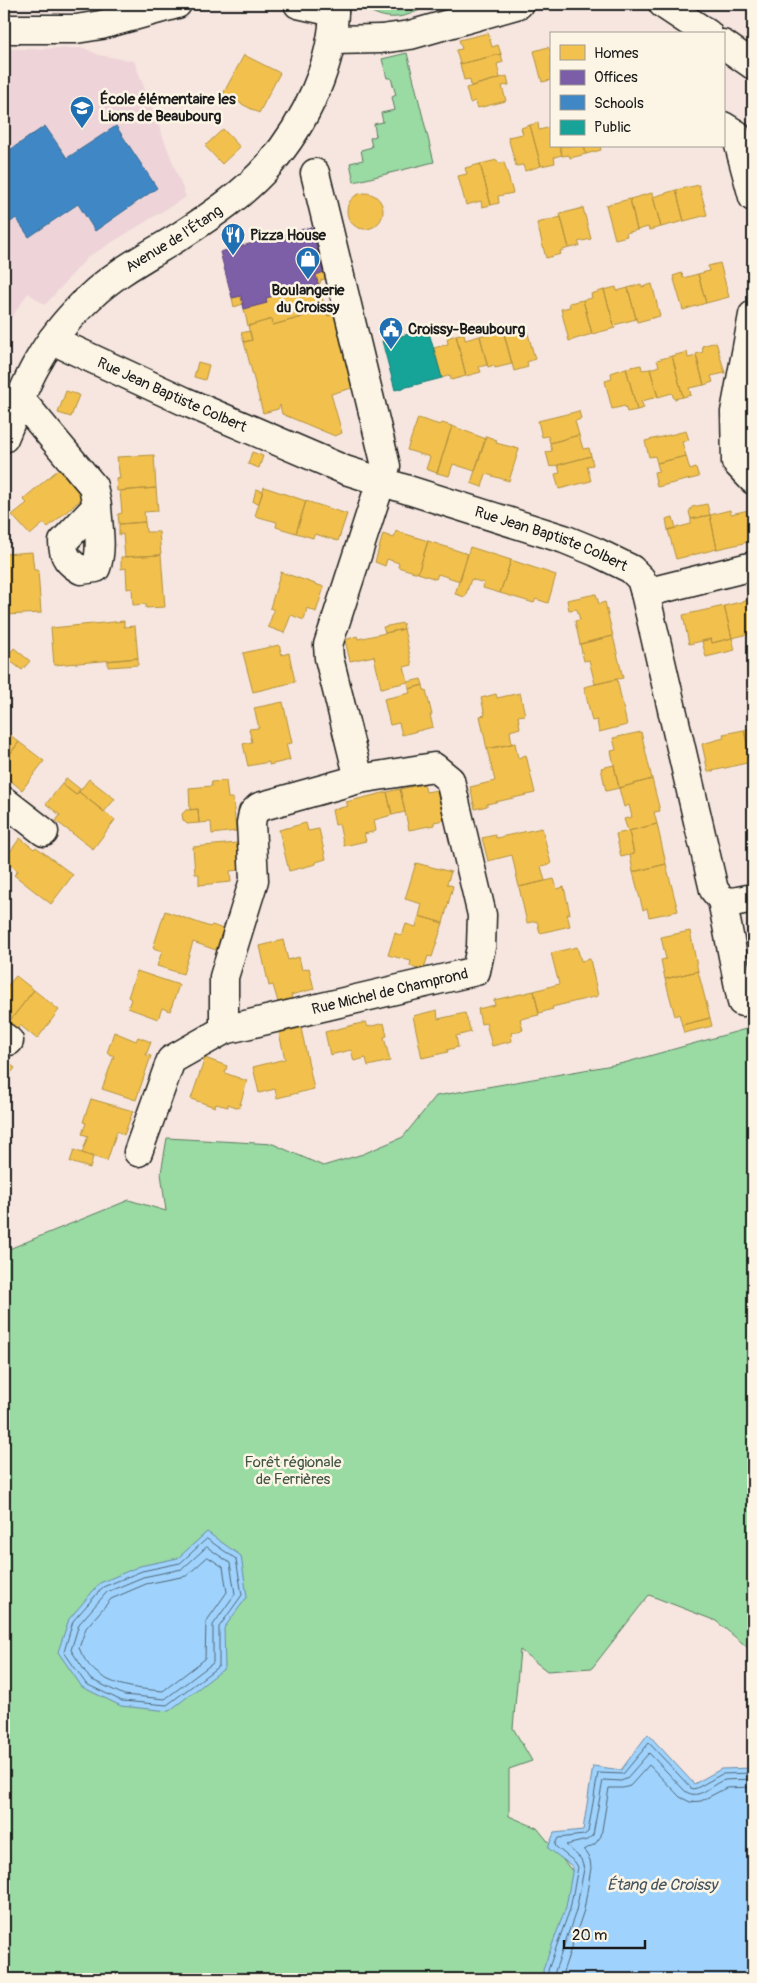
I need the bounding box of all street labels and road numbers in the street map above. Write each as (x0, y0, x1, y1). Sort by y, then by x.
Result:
street label: Avenue de l'Étang (122, 201, 226, 277)
street label: Rue Jean Baptiste Colbert (94, 353, 251, 437)
street label: Rue Jean Baptiste Colbert (472, 502, 632, 576)
street label: Rue Michel de Champrond (310, 964, 470, 1019)

